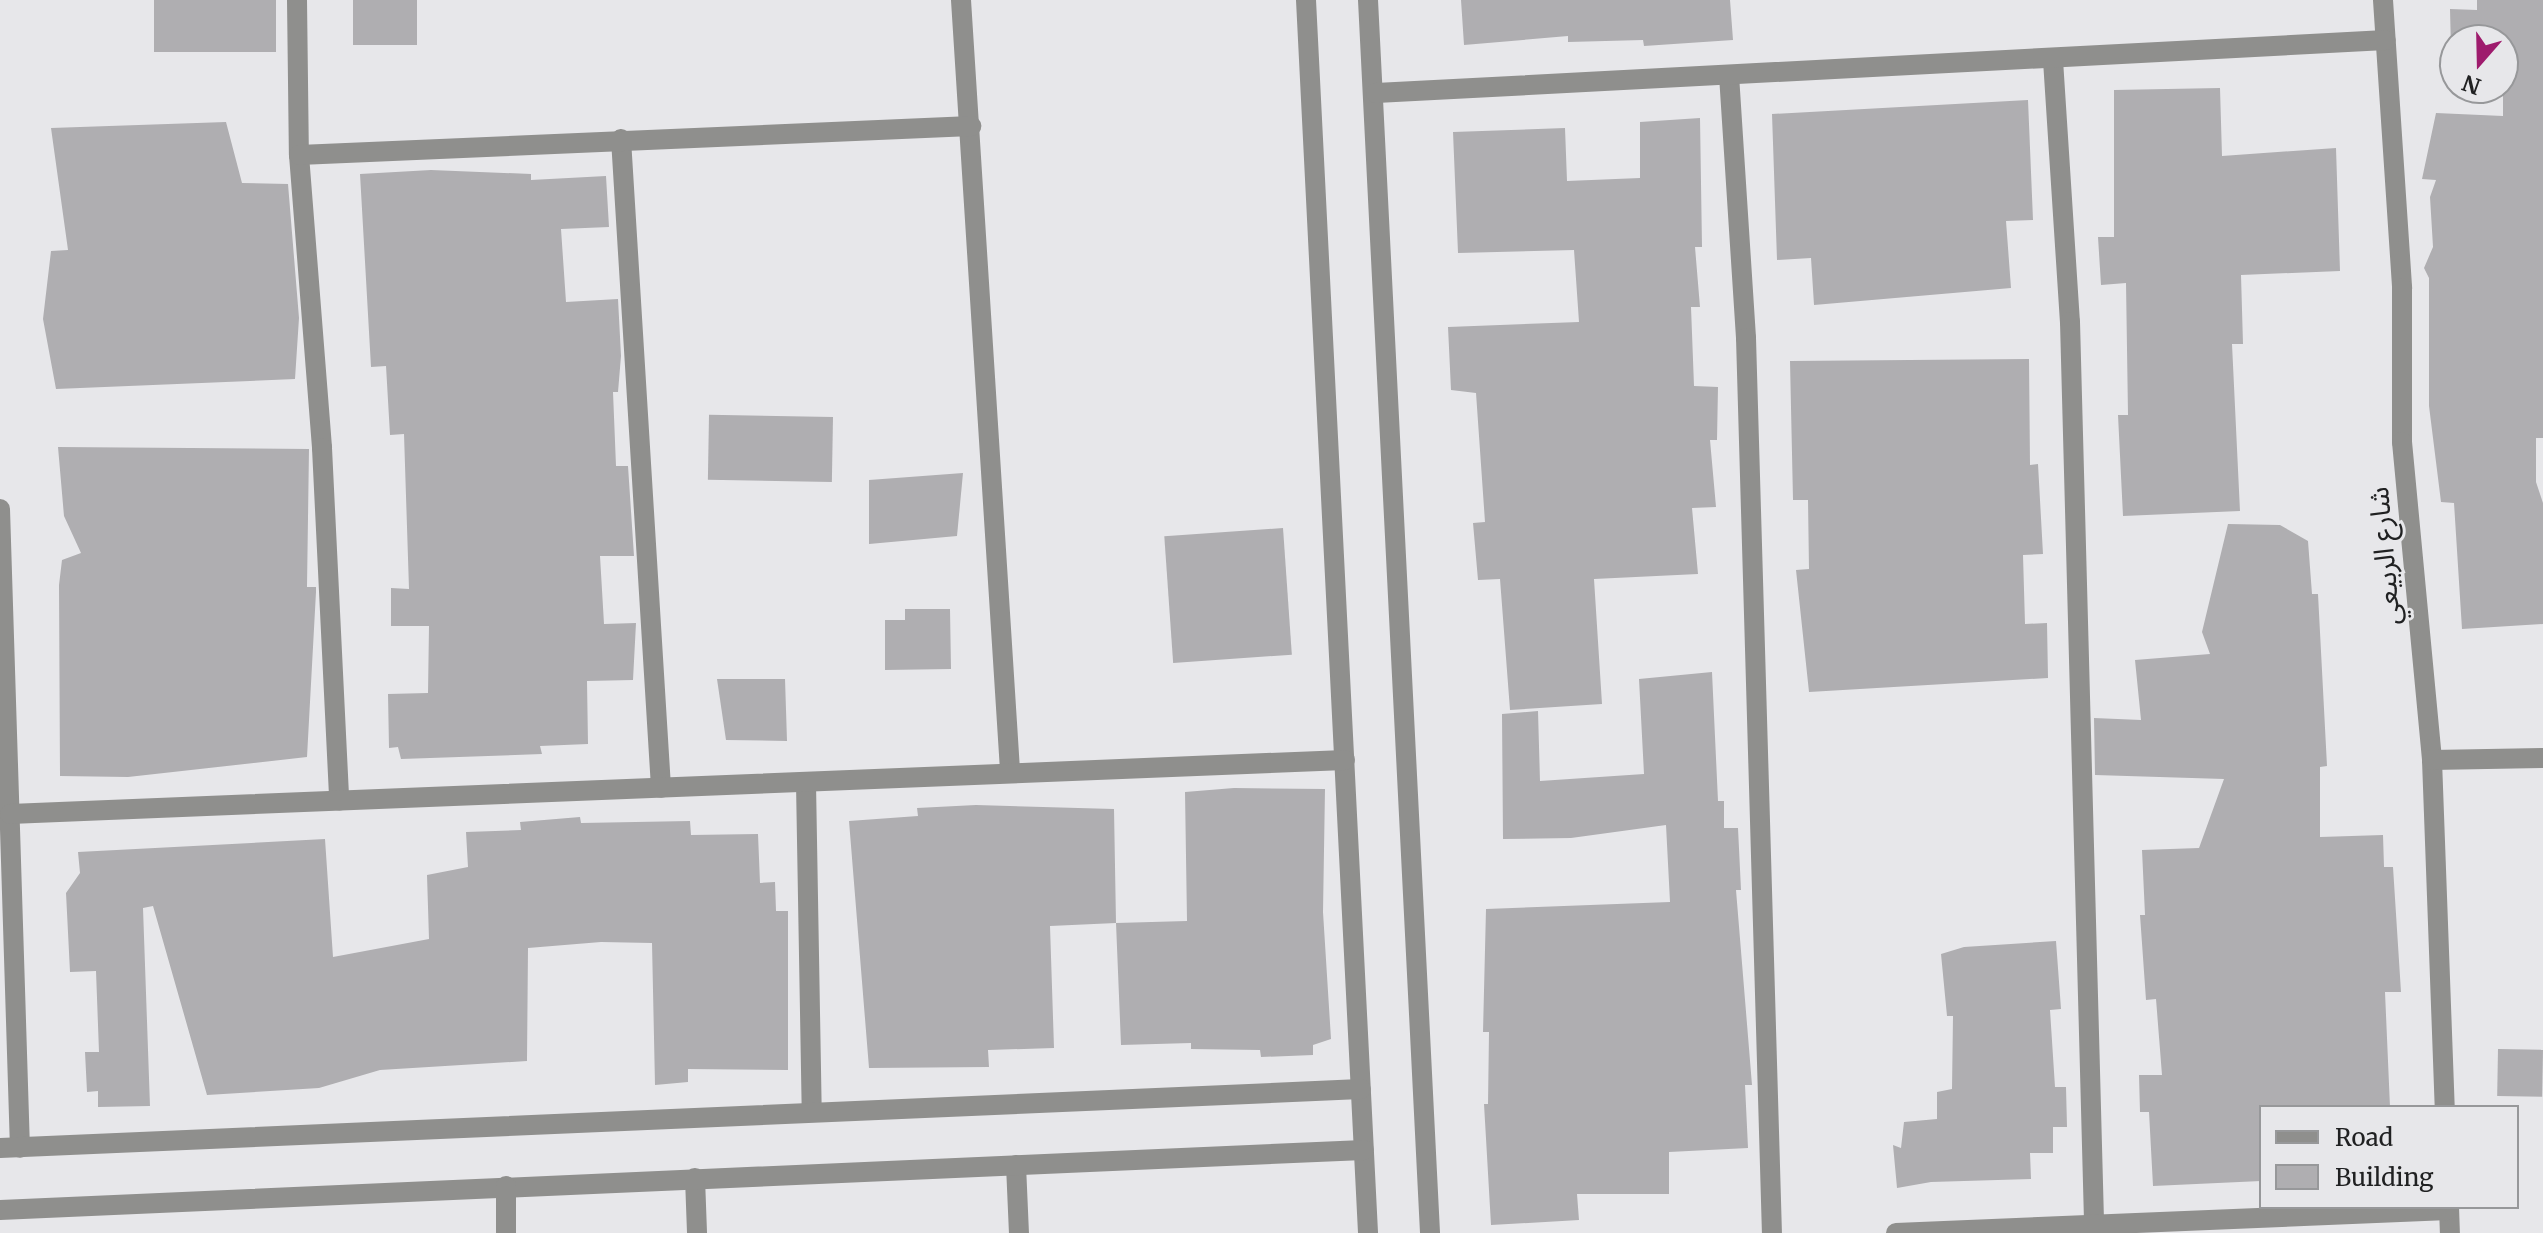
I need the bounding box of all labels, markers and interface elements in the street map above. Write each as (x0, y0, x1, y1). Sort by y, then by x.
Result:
north arrow (2439, 24, 2519, 104)
text: N (2459, 69, 2484, 101)
street label: شارع الربيعي (2361, 486, 2407, 626)
legend (2259, 1105, 2519, 1209)
text: Road (2335, 1122, 2393, 1153)
text: Building (2335, 1162, 2434, 1193)

